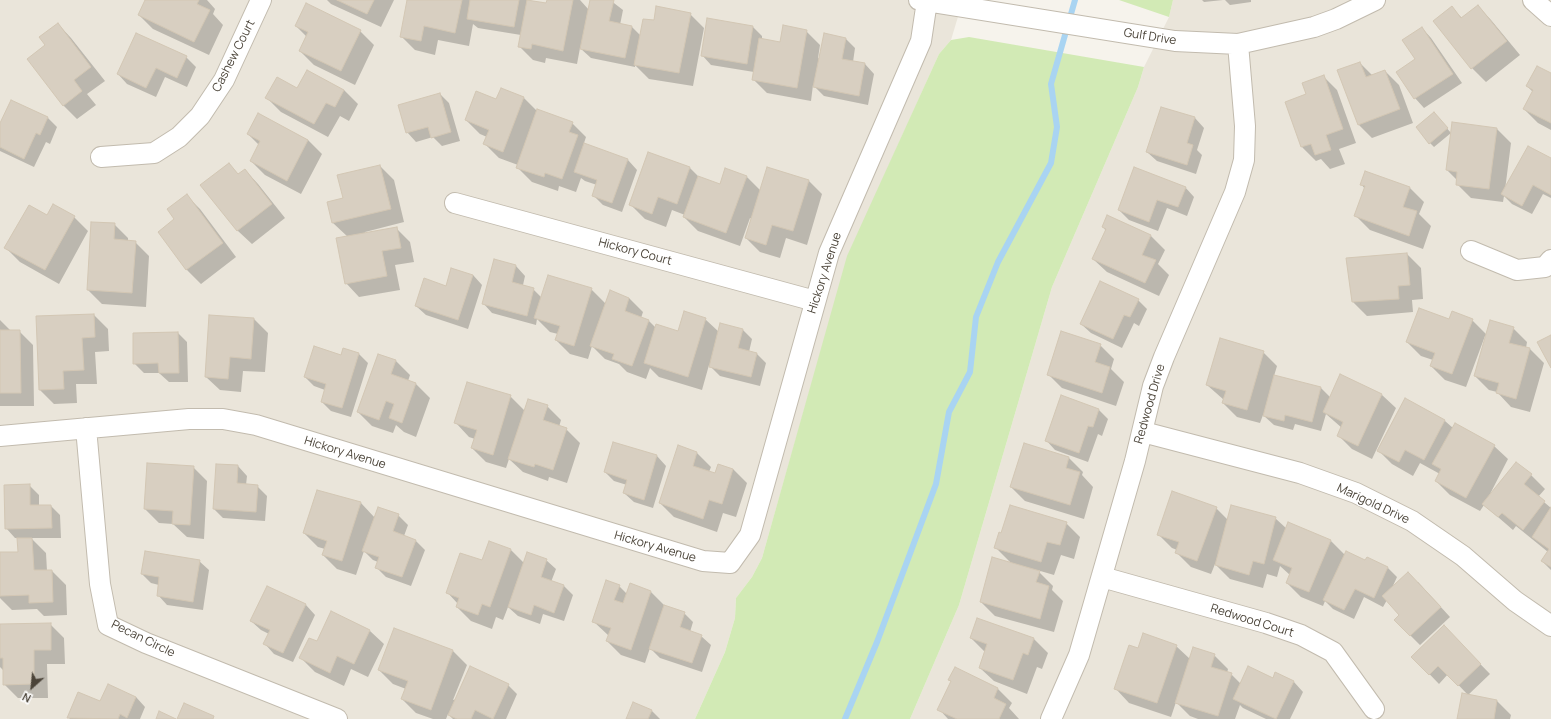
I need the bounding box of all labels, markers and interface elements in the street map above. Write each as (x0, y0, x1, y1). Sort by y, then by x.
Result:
street label: Cashew Court (210, 18, 258, 94)
street label: Gulf Drive (1123, 26, 1177, 48)
street label: Hickory Avenue (805, 231, 845, 315)
street label: Hickory Court (597, 235, 673, 269)
street label: Redwood Drive (1132, 362, 1168, 446)
street label: Hickory Avenue (302, 434, 388, 472)
street label: Marigold Drive (1334, 481, 1412, 527)
street label: Hickory Avenue (612, 528, 698, 566)
street label: Redwood Court (1209, 601, 1295, 641)
street label: Pecan Circle (109, 617, 177, 661)
north arrow (12, 667, 52, 707)
text: N (19, 690, 33, 707)

